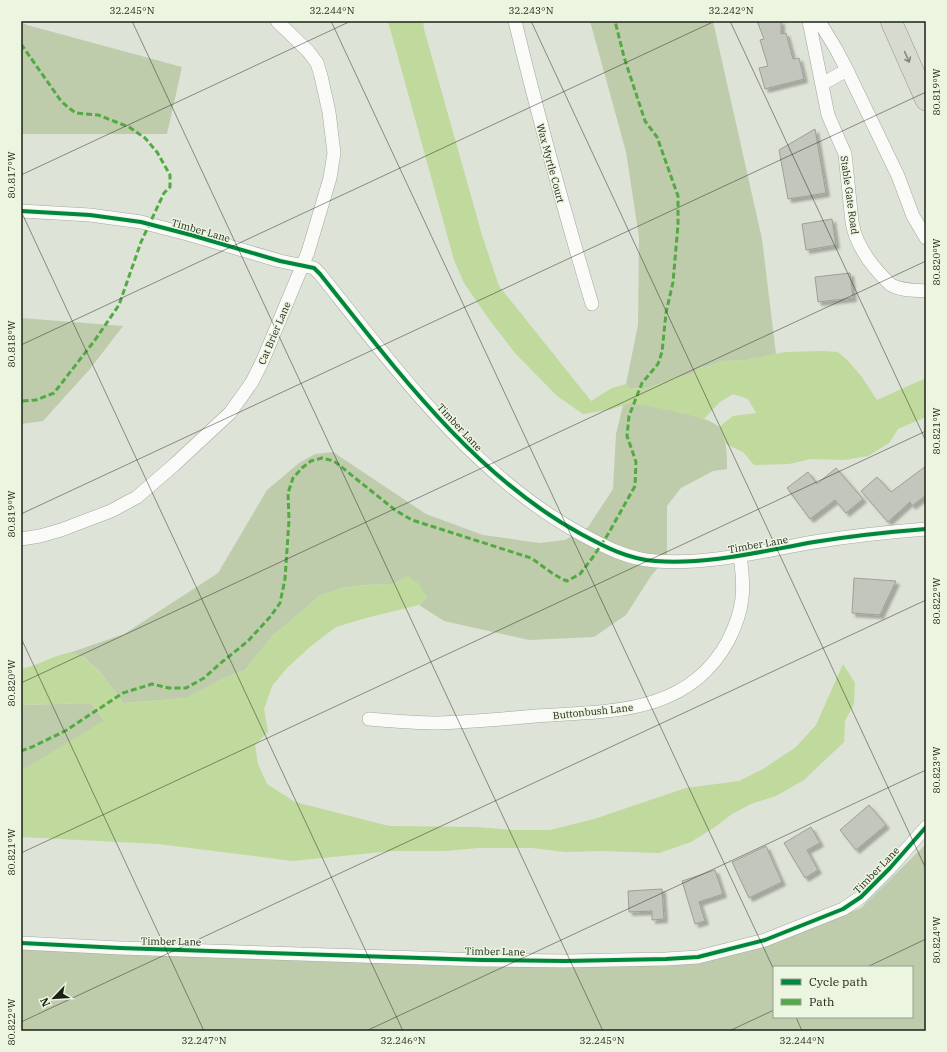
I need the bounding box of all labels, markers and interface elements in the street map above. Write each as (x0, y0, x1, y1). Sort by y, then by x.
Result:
text: 32.245°N (109, 4, 155, 17)
text: 32.244°N (309, 4, 355, 17)
text: 32.243°N (508, 4, 554, 17)
text: 32.242°N (708, 4, 754, 17)
one-way arrow (904, 50, 911, 62)
text: 80.819°W (930, 68, 943, 116)
street label: Wax Myrtle Court (534, 122, 567, 205)
text: 80.817°W (5, 151, 18, 199)
street label: Stable Gate Road (838, 155, 861, 235)
street label: Timber Lane (170, 216, 232, 245)
text: 80.820°W (930, 238, 943, 286)
street label: Cat Brier Lane (255, 300, 294, 367)
text: 80.818°W (5, 320, 18, 368)
street label: Timber Lane (434, 401, 485, 454)
text: 80.821°W (930, 407, 943, 455)
text: 80.819°W (5, 490, 18, 538)
street label: Timber Lane (727, 533, 789, 556)
text: 80.822°W (930, 577, 943, 625)
text: 80.820°W (5, 659, 18, 707)
street label: Buttonbush Lane (552, 701, 634, 722)
text: 80.823°W (930, 746, 943, 794)
text: 80.821°W (5, 828, 18, 876)
street label: Timber Lane (851, 844, 902, 897)
text: 80.824°W (930, 916, 943, 964)
street label: Timber Lane (141, 934, 201, 949)
street label: Timber Lane (465, 944, 525, 959)
legend (773, 966, 913, 1018)
text: Cycle path (809, 974, 868, 989)
north arrow (34, 978, 74, 1018)
text: Path (809, 994, 835, 1009)
text: N (37, 995, 53, 1009)
text: 80.822°W (5, 998, 18, 1046)
text: 32.247°N (181, 1034, 227, 1047)
text: 32.246°N (380, 1034, 426, 1047)
text: 32.245°N (579, 1034, 625, 1047)
text: 32.244°N (779, 1034, 825, 1047)

